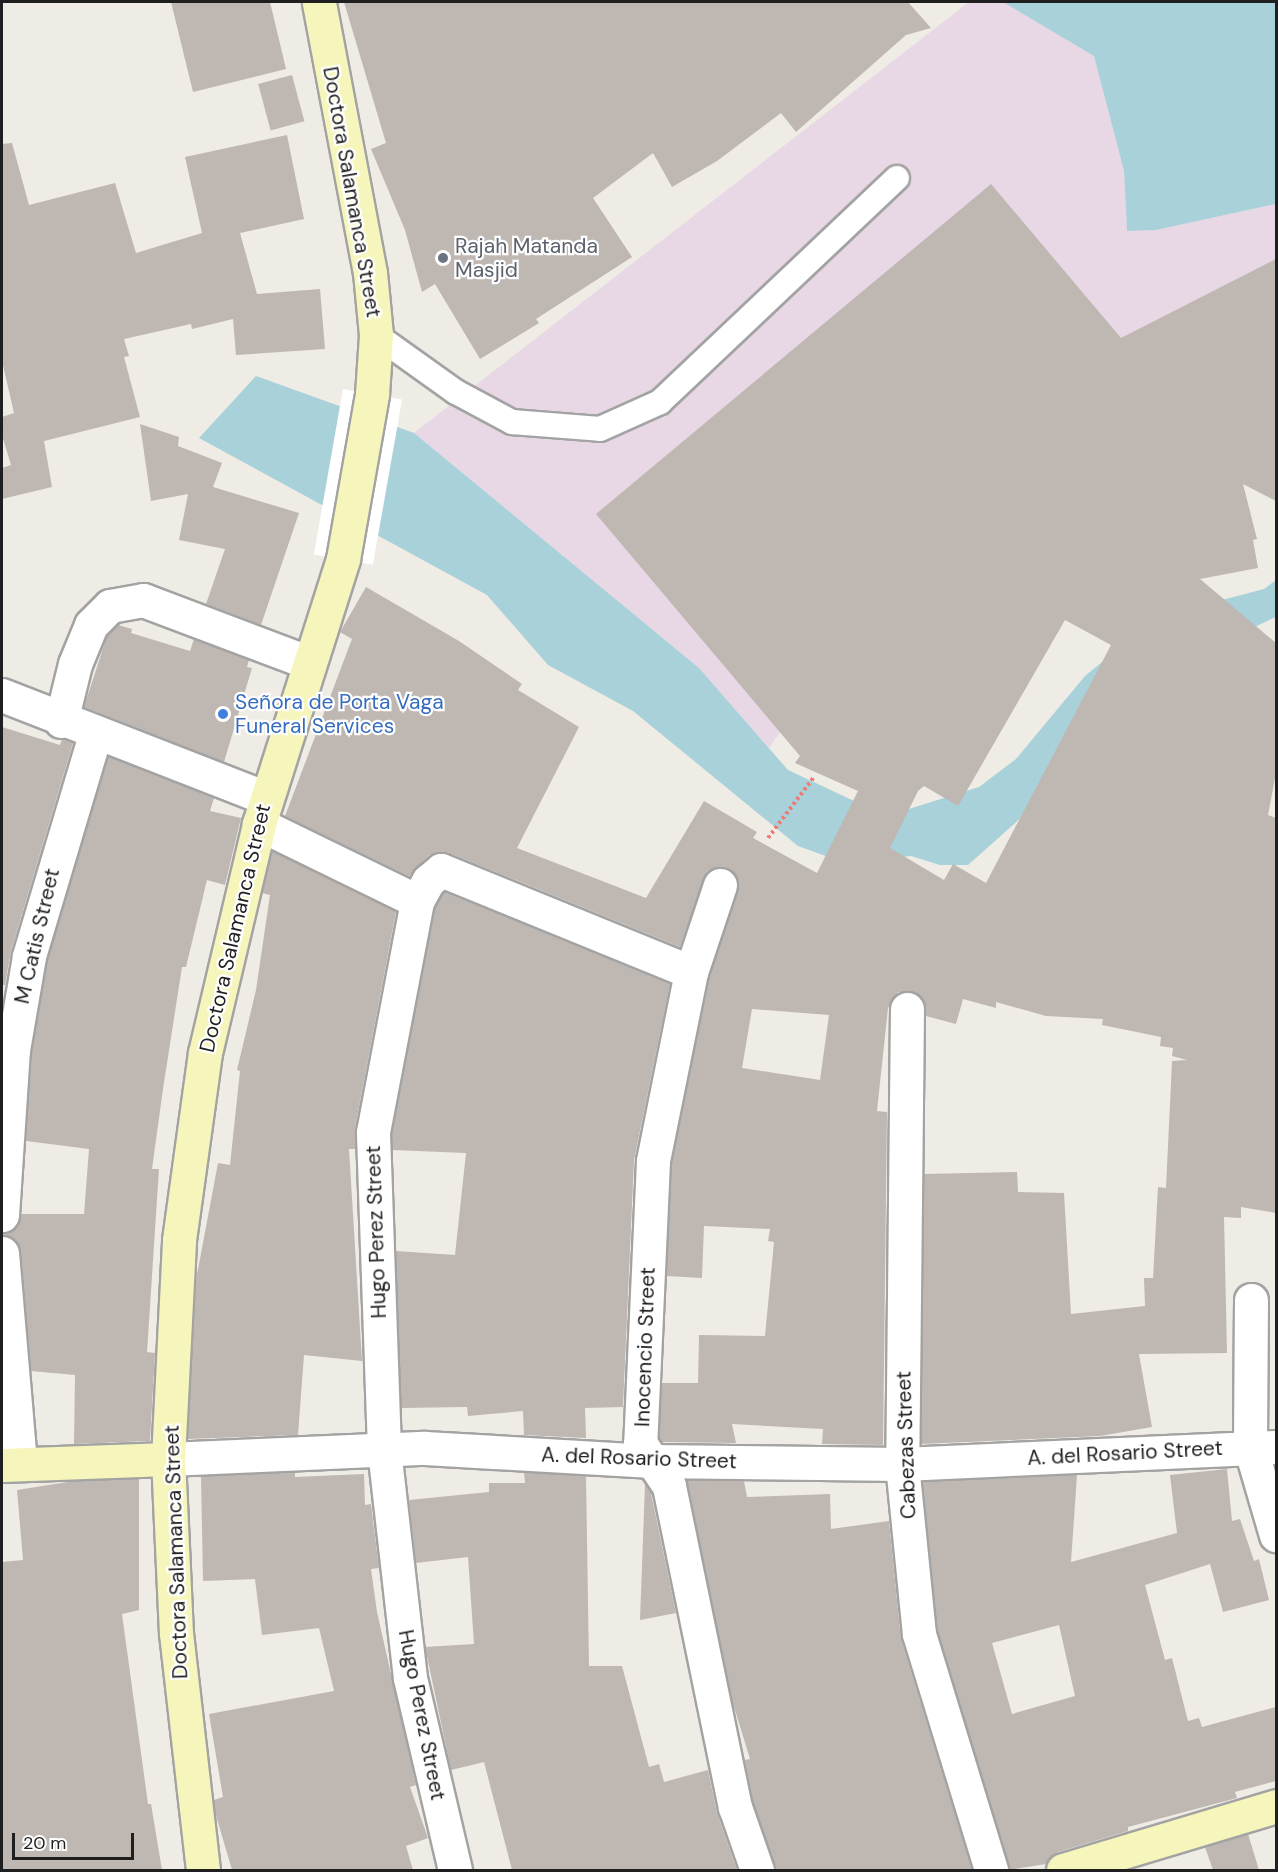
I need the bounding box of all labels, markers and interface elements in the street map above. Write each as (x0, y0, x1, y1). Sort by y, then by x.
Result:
street label: Doctora Salamanca Street (318, 65, 386, 319)
place label: Rajah Matanda Masjid (455, 233, 598, 283)
marker: Rajah Matanda Masjid (436, 251, 450, 265)
place label: Señora de Porta Vaga Funeral Services (235, 689, 444, 739)
marker: Señora de Porta Vaga Funeral Services (216, 707, 230, 721)
street label: Doctora Salamanca Street (194, 801, 276, 1055)
street label: M Catis Street (9, 866, 65, 1006)
street label: Hugo Perez Street (360, 1145, 392, 1319)
street label: Inocencio Street (630, 1267, 660, 1427)
street label: Cabezas Street (891, 1370, 921, 1520)
street label: Doctora Salamanca Street (159, 1425, 193, 1679)
street label: A. del Rosario Street (1027, 1435, 1223, 1471)
street label: A. del Rosario Street (541, 1442, 737, 1474)
street label: Hugo Perez Street (393, 1628, 451, 1802)
scale bar (15, 1821, 136, 1859)
text: 20 m (23, 1831, 66, 1855)

